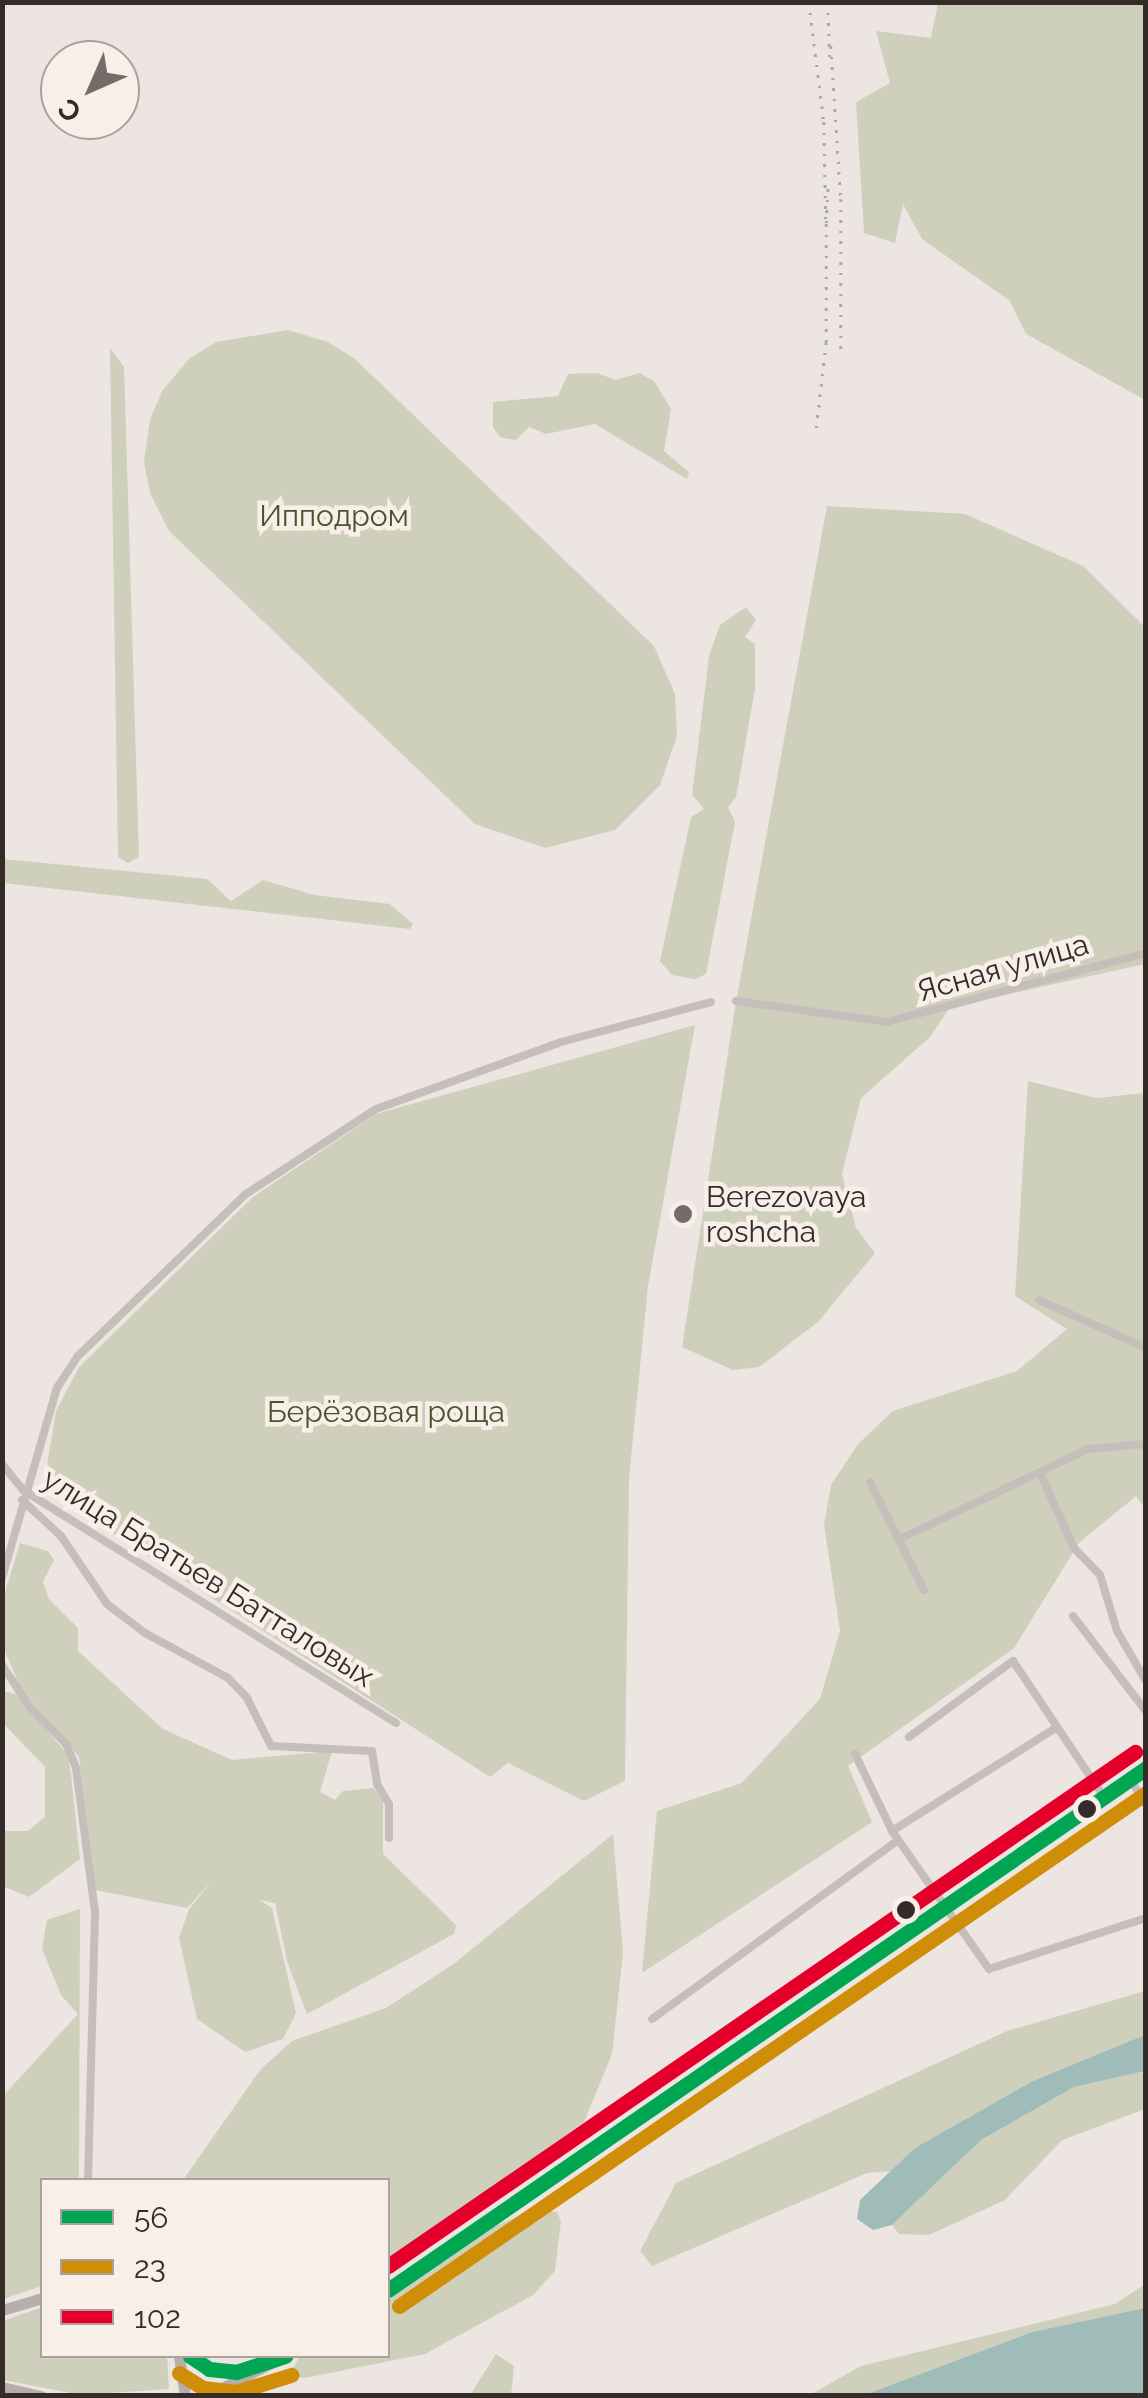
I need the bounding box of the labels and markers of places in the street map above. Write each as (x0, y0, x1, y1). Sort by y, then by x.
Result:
place label: Berezovaya roshcha (706, 1179, 866, 1250)
marker: Berezovaya roshcha (670, 1201, 696, 1227)
unlabelled marker (1077, 1799, 1097, 1819)
unlabelled marker (896, 1900, 916, 1920)

